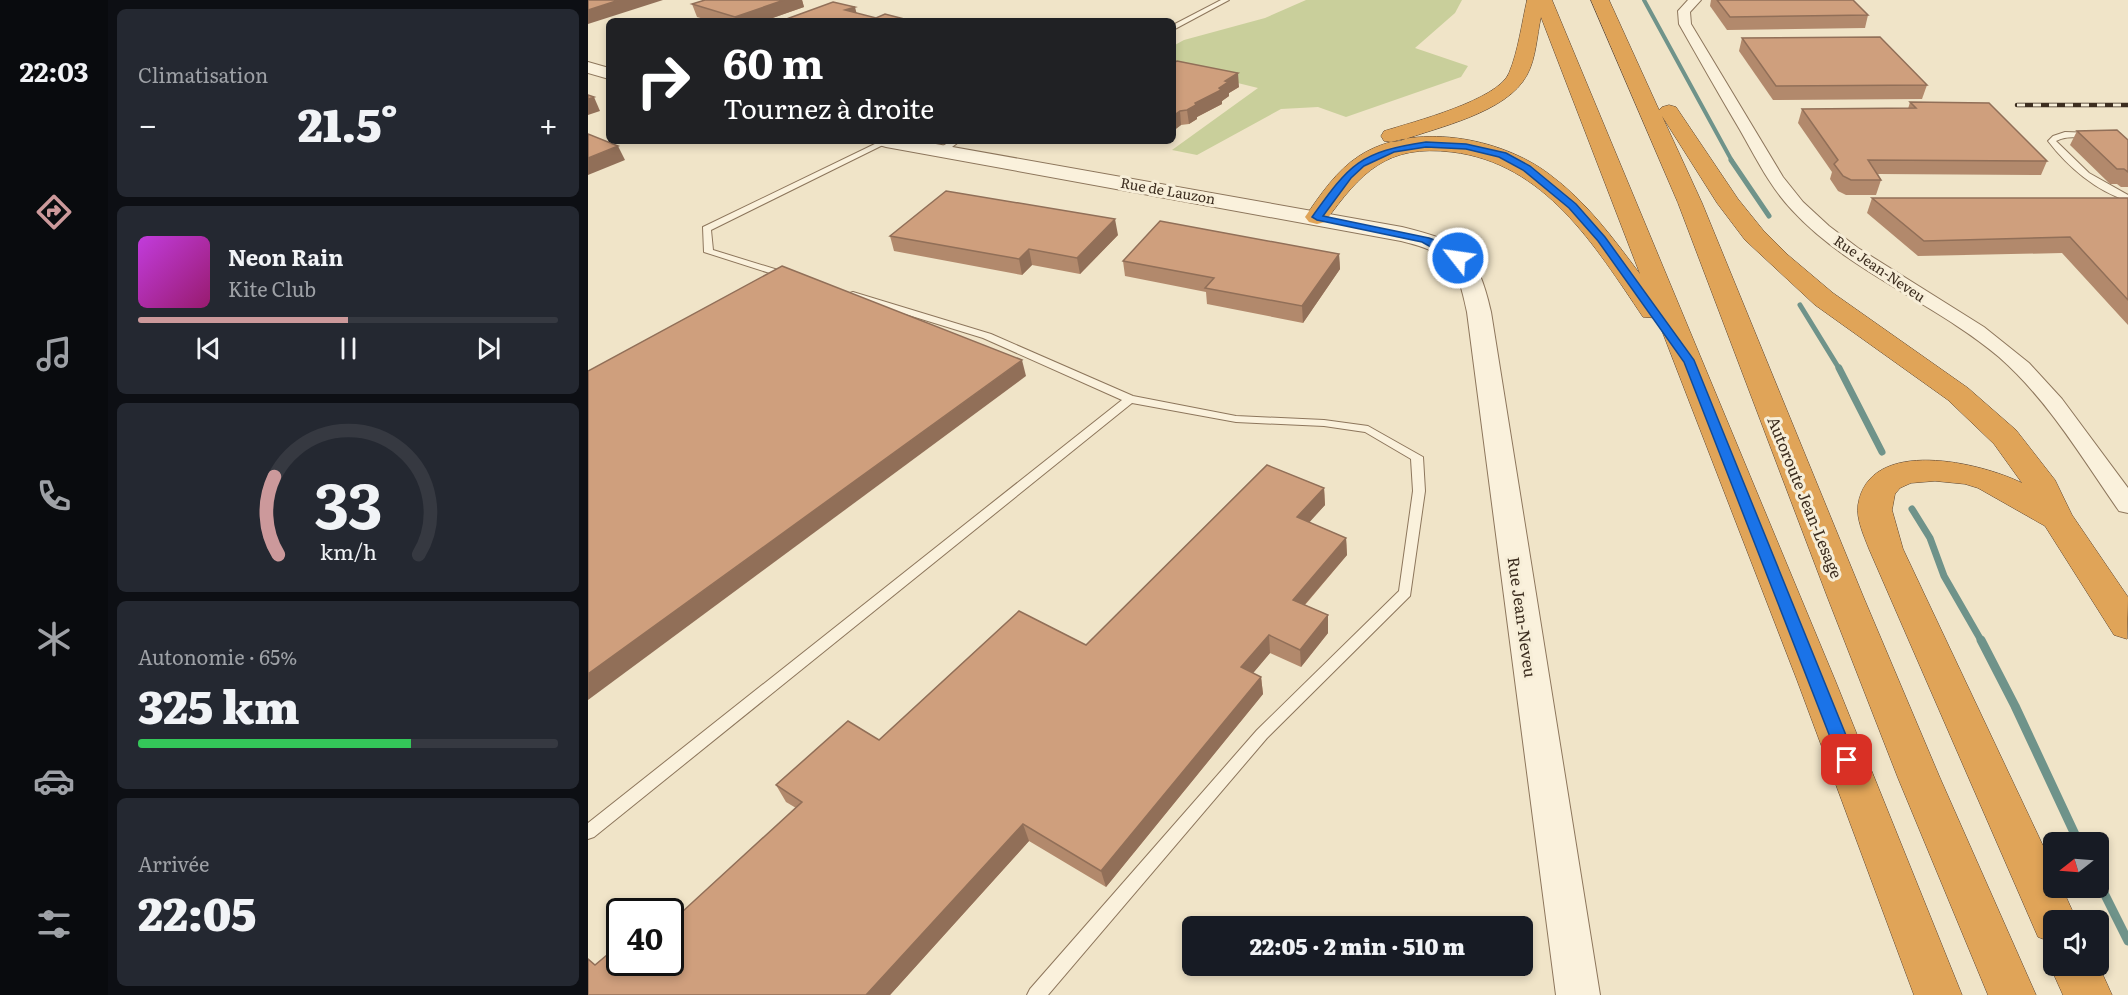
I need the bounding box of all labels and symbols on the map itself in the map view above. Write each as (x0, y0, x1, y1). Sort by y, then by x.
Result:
street label: Rue de Lauzon (1119, 172, 1217, 208)
position arrow (1426, 226, 1490, 290)
street label: Rue Jean-Neveu (1830, 230, 1930, 306)
street label: Autoroute Jean-Lesage (1762, 412, 1850, 582)
street label: Rue Jean-Neveu (1503, 555, 1543, 679)
pin (1821, 734, 1872, 785)
north arrow (2043, 832, 2109, 898)
speed limit sign: 40 (606, 898, 684, 976)

